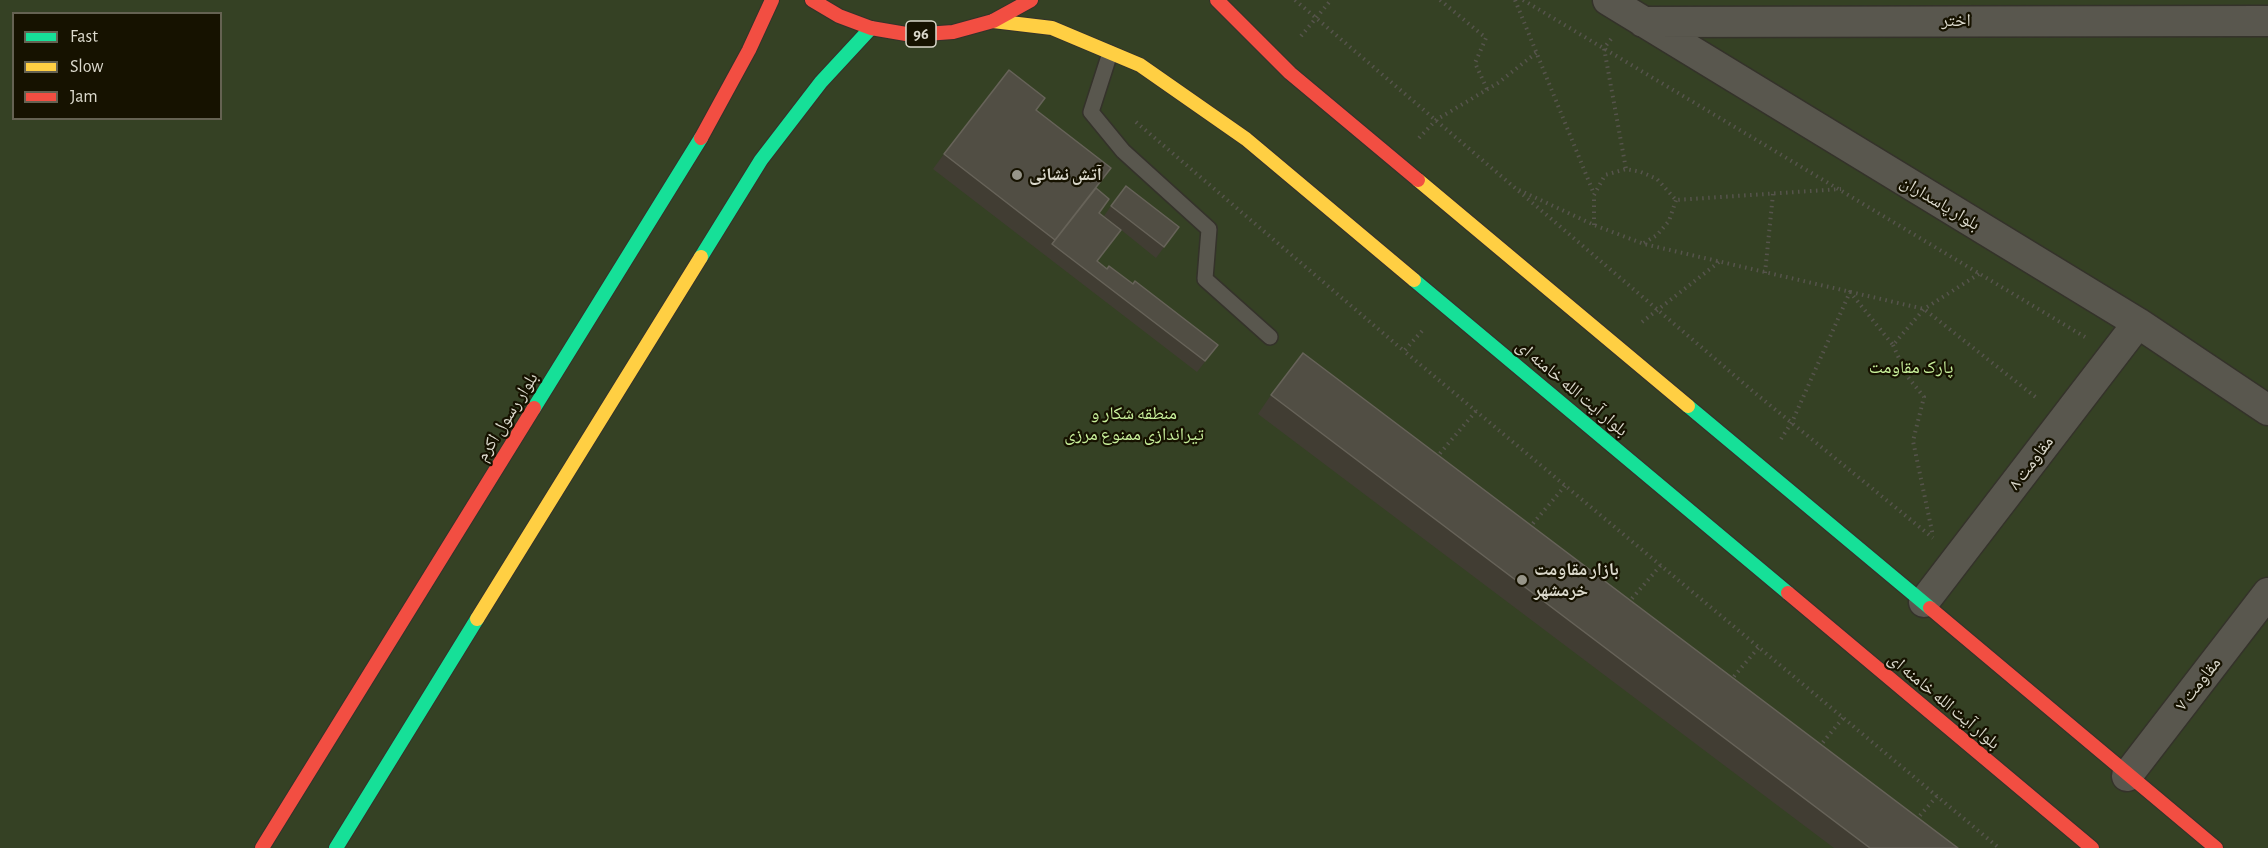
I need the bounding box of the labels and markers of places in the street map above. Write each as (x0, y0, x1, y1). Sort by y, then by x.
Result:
place label: آتش نشانی (1029, 164, 1102, 186)
marker: آتش نشانی (1010, 168, 1024, 182)
place label: بازار مقاومت خرمشهر (1534, 559, 1619, 602)
marker: بازار مقاومت خرمشهر (1515, 573, 1529, 587)

